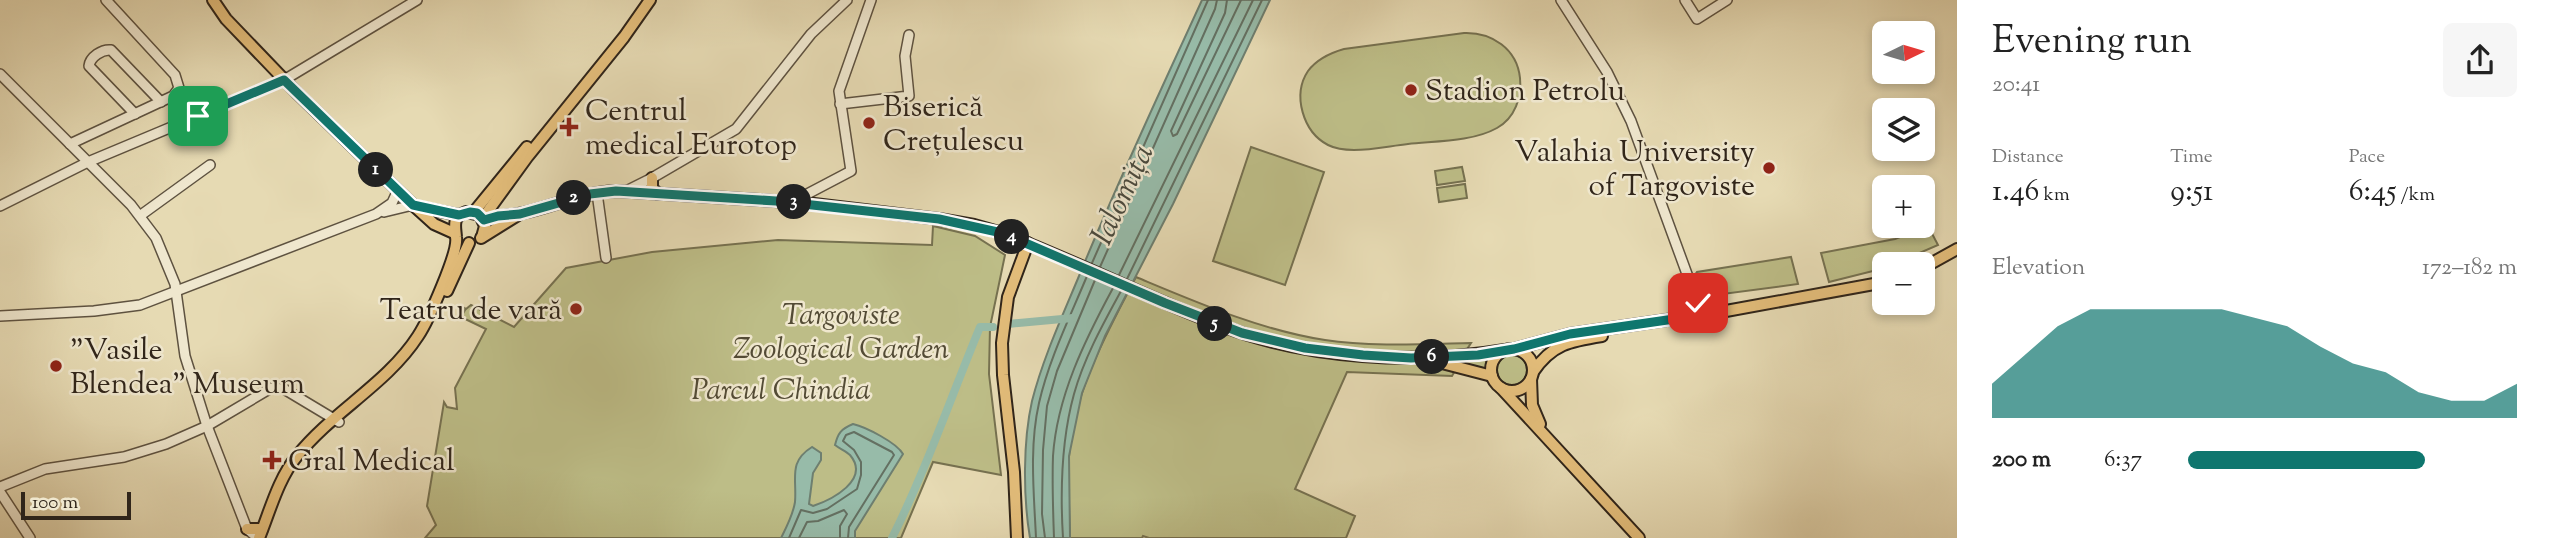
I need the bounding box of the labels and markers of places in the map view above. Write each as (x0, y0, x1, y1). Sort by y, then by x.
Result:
place label: Stadion Petrolu (1425, 71, 1625, 114)
marker: Stadion Petrolu (1403, 82, 1419, 98)
pin (168, 86, 228, 146)
place label: Biserică Crețulescu (883, 87, 1024, 164)
place label: Centrul medical Eurotop (585, 91, 797, 168)
marker: Biserică Crețulescu (861, 115, 877, 131)
marker: Centrul medical Eurotop (559, 117, 579, 137)
place label: Valahia University of Targoviste (1514, 132, 1755, 209)
pin: 1 (358, 152, 394, 188)
marker: Valahia University of Targoviste (1761, 160, 1777, 176)
pin: 2 (556, 180, 592, 216)
pin: 3 (776, 184, 812, 220)
pin: 4 (995, 219, 1030, 254)
pin (1668, 273, 1728, 333)
place label: Teatru de vară (380, 290, 562, 333)
marker: Teatru de vară (568, 301, 584, 317)
pin: 5 (1198, 306, 1232, 342)
place label: "Vasile Blendea" Museum (70, 330, 305, 407)
pin: 6 (1414, 340, 1450, 374)
marker: "Vasile Blendea" Museum (48, 358, 64, 374)
place label: Gral Medical (288, 441, 455, 484)
marker: Gral Medical (262, 450, 282, 470)

